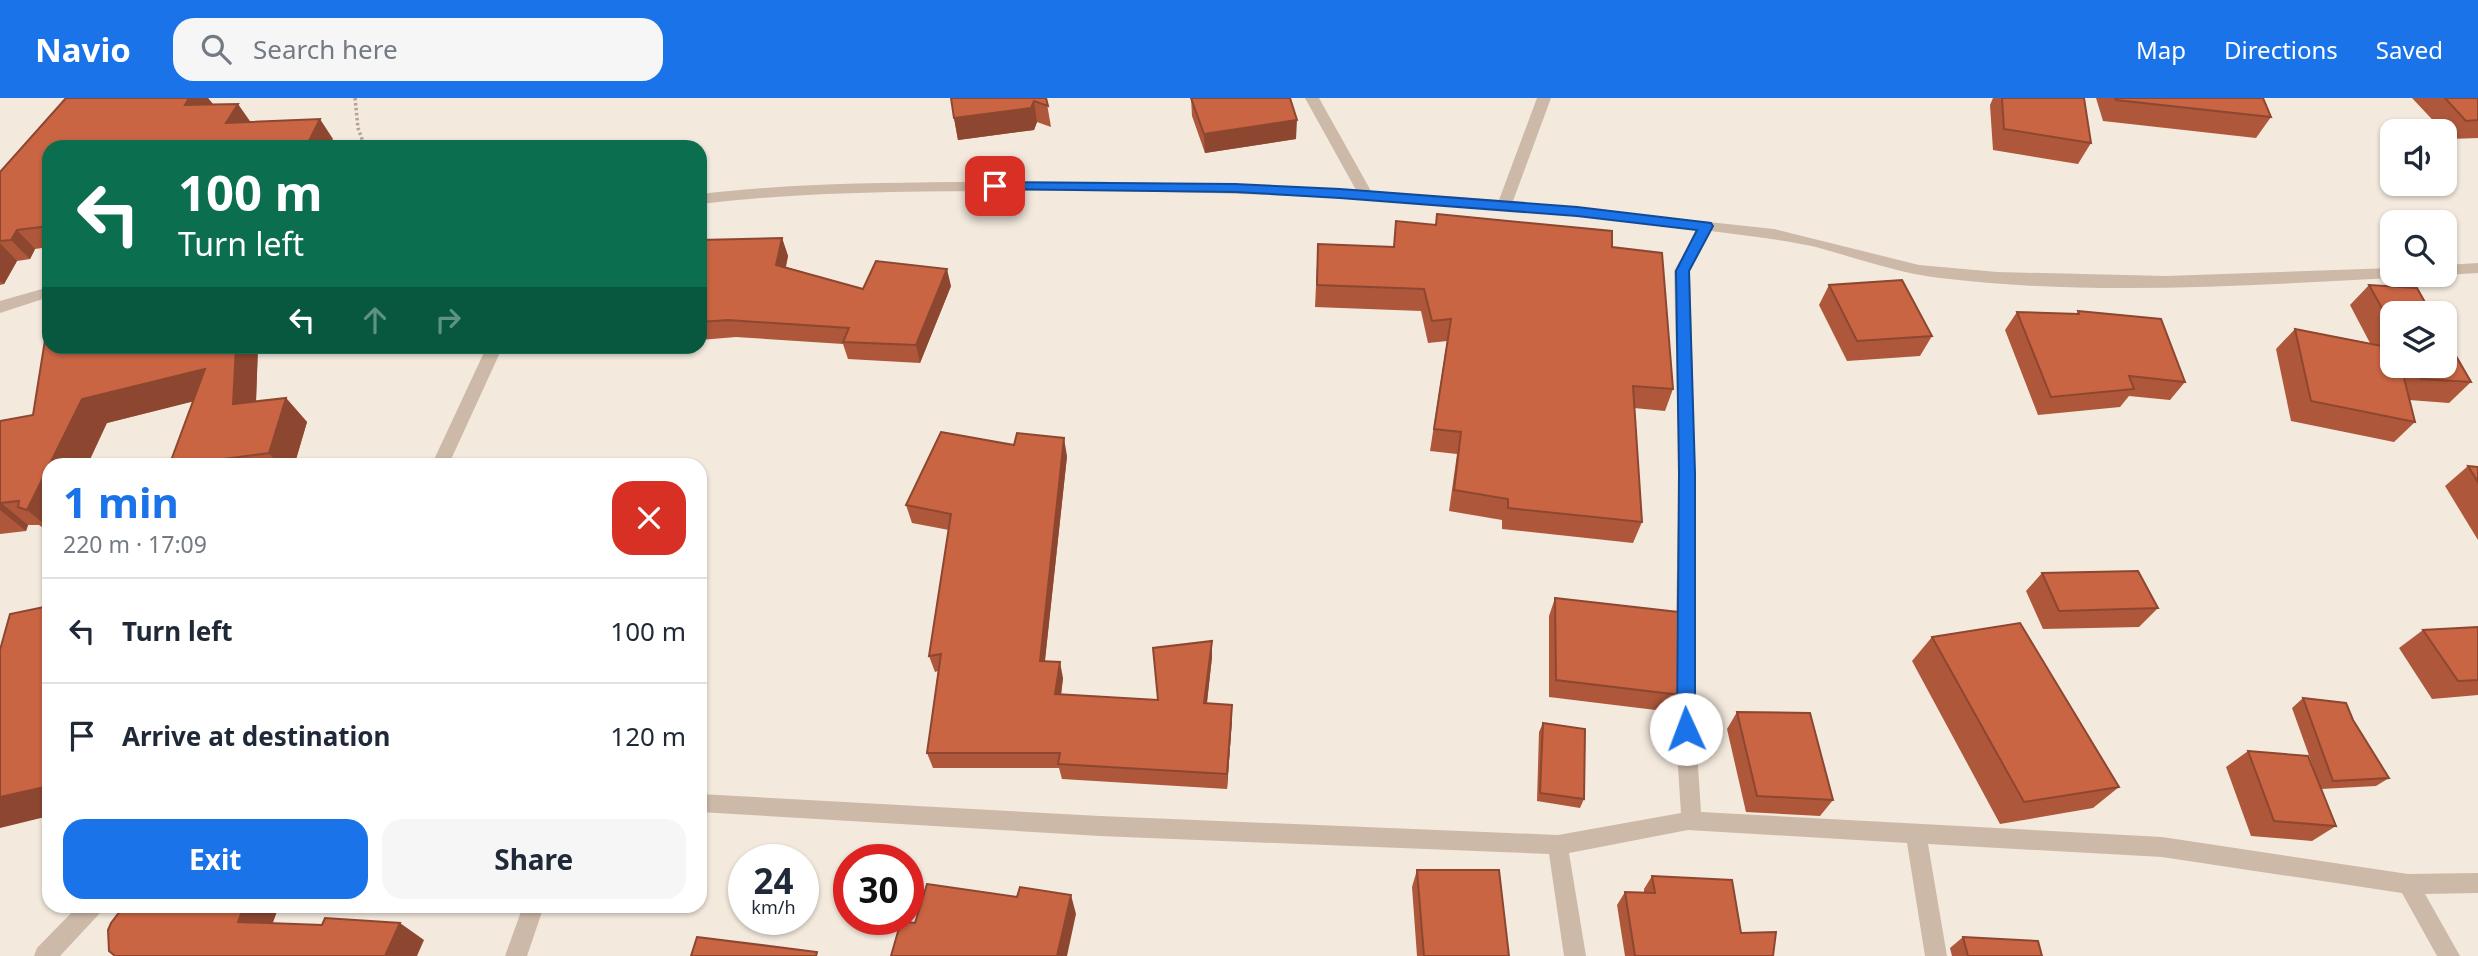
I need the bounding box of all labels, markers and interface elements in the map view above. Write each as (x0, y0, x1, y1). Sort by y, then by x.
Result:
search box (173, 18, 663, 81)
text: Navio (35, 27, 131, 72)
icon: search (197, 30, 235, 68)
text: Search here (253, 31, 398, 67)
text: Map (2136, 33, 2186, 66)
text: Directions (2224, 33, 2338, 66)
text: Saved (2376, 33, 2443, 66)
map controls (2380, 119, 2457, 378)
button: sound (2380, 119, 2457, 196)
pin (965, 156, 1025, 216)
text: 100 m (178, 159, 323, 225)
icon: arrive (976, 167, 1014, 205)
icon: left (63, 168, 154, 259)
button: search (2380, 210, 2457, 287)
text: Turn left (178, 222, 304, 265)
icon: left (283, 301, 321, 339)
icon: ahead (356, 301, 394, 339)
icon: right (429, 301, 467, 339)
button: layers (2380, 301, 2457, 378)
text: 1 min (63, 473, 179, 530)
button: close (612, 481, 686, 555)
text: 220 m · 17:09 (63, 528, 207, 560)
icon: left (63, 612, 101, 650)
text: Turn left (122, 613, 233, 649)
text: 100 m (610, 613, 686, 649)
position arrow (1649, 692, 1723, 766)
icon: arrive (63, 717, 101, 755)
text: Arrive at destination (122, 718, 391, 754)
text: 120 m (610, 718, 686, 754)
button: Exit (63, 819, 368, 899)
button: Share (382, 819, 686, 899)
speed limit sign: 30 (833, 844, 924, 935)
text: 24 (753, 857, 794, 904)
text: km/h (751, 895, 796, 919)

